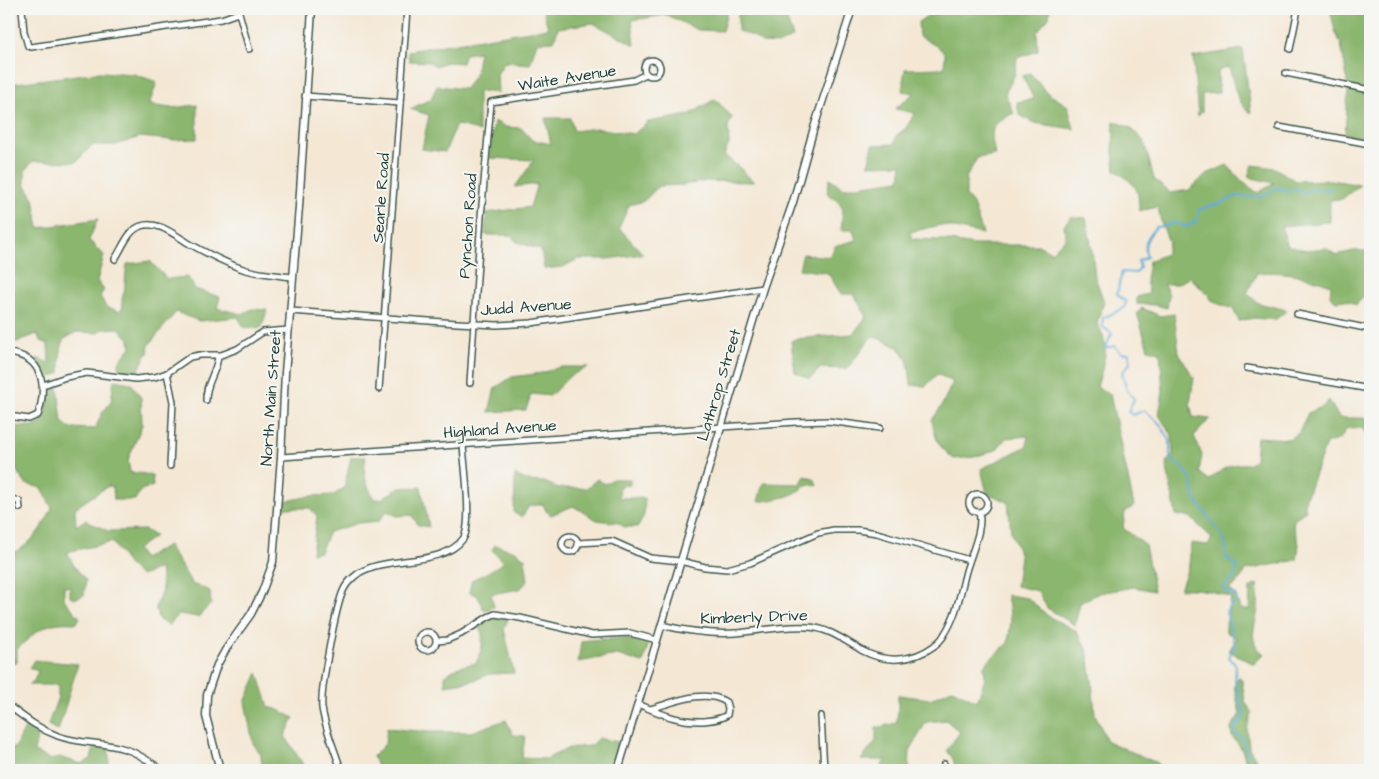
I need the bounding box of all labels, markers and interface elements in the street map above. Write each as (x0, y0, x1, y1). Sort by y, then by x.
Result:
street label: Waite Avenue (516, 59, 618, 97)
street label: Searle Road (367, 152, 395, 244)
street label: Pynchon Road (453, 173, 484, 279)
street label: Judd Avenue (480, 293, 573, 321)
street label: Lathrop Street (692, 326, 747, 444)
street label: North Main Street (255, 329, 287, 467)
street label: Highland Avenue (443, 414, 558, 445)
street label: Kimberly Drive (700, 604, 808, 631)

